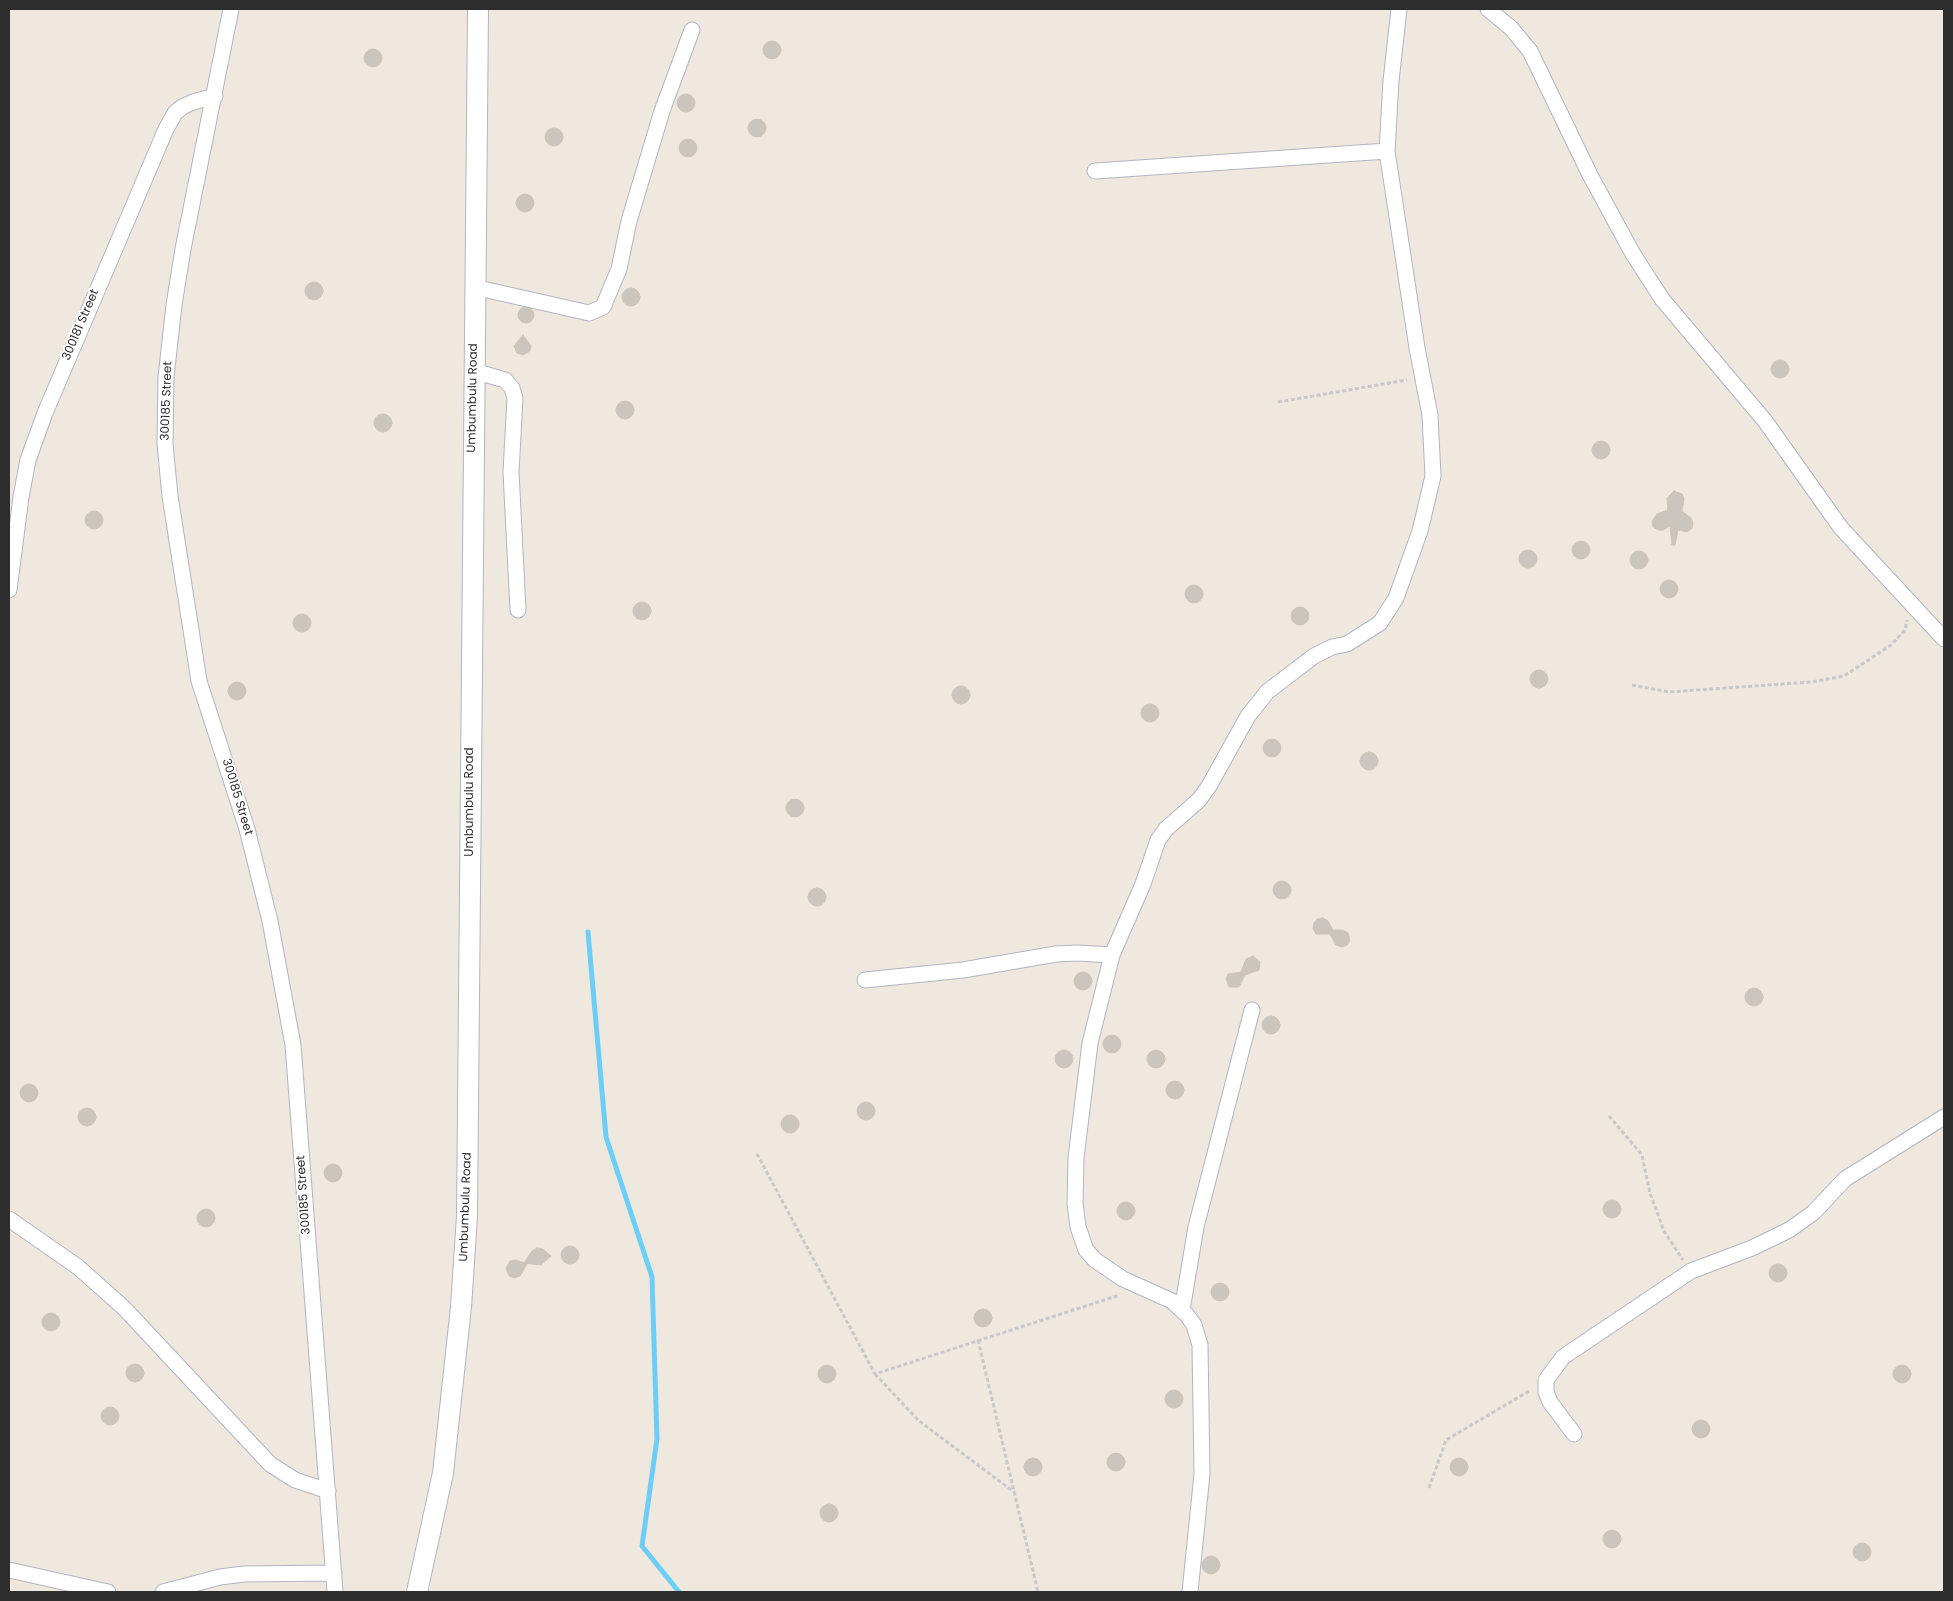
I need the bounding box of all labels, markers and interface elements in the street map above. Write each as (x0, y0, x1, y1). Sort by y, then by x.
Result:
street label: 300181 Street (60, 287, 102, 363)
street label: Umbumbulu Road (465, 343, 481, 453)
street label: 300185 Street (158, 361, 176, 441)
street label: Umbumbulu Road (463, 747, 477, 857)
street label: 300185 Street (219, 757, 255, 837)
street label: Umbumbulu Road (457, 1152, 475, 1262)
street label: 300185 Street (294, 1155, 314, 1235)

